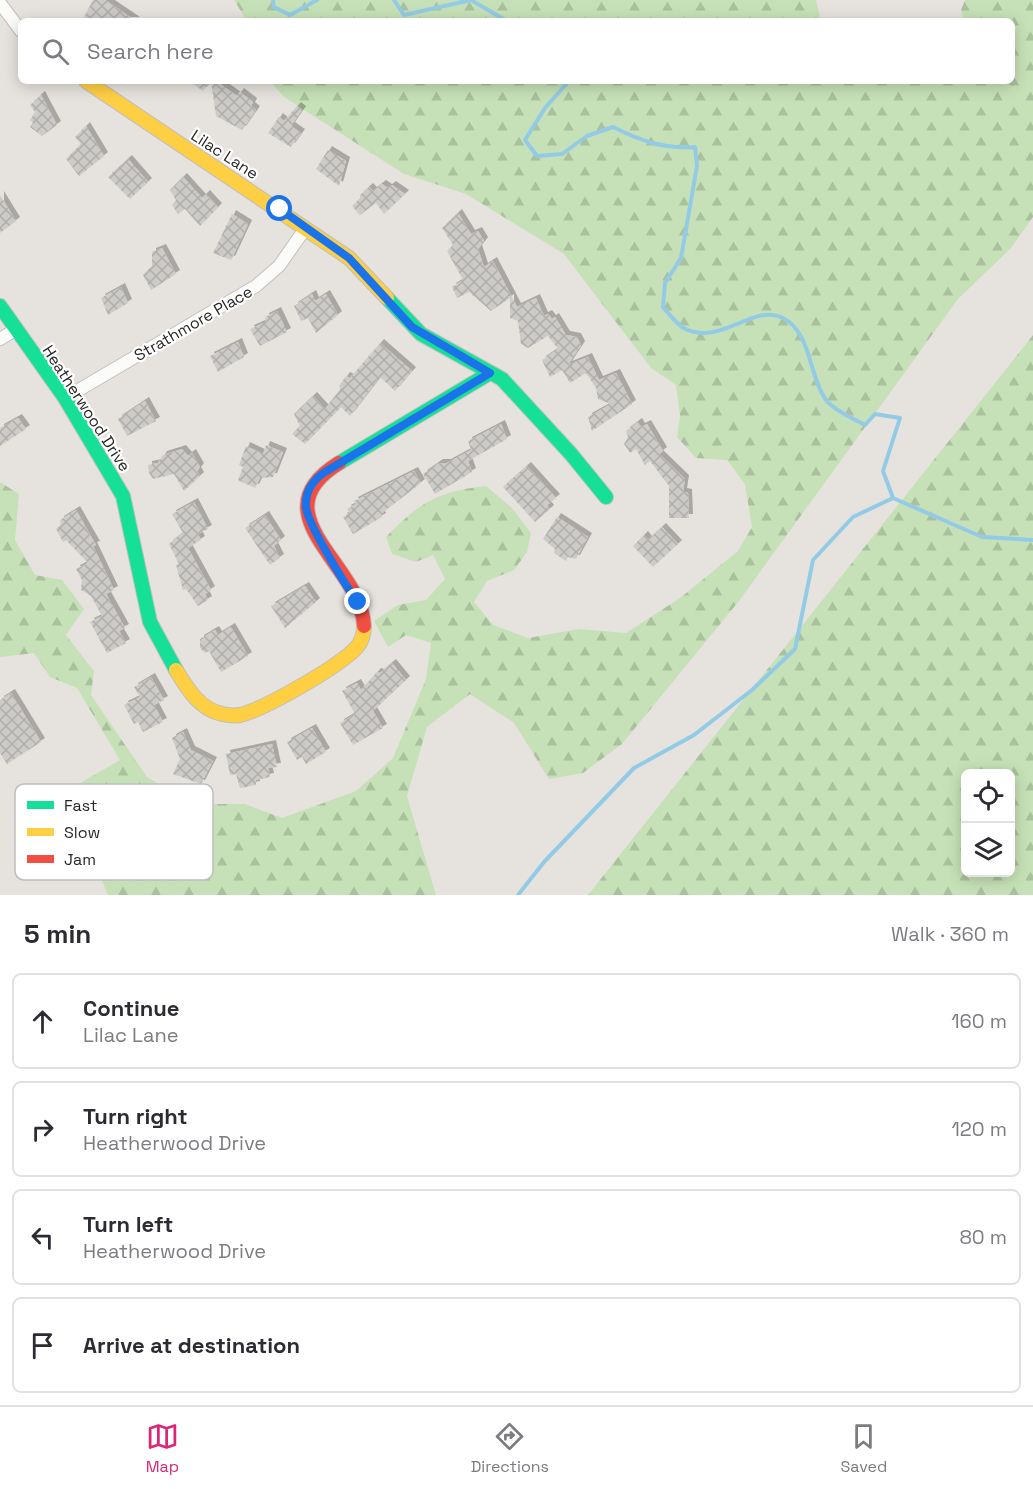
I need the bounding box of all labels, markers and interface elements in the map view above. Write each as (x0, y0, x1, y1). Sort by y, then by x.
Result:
search box (18, 18, 1015, 84)
icon: search (39, 35, 72, 68)
text: Search here (87, 37, 214, 65)
street label: Lilac Lane (187, 125, 263, 184)
route start (266, 195, 292, 221)
street label: Strathmore Place (130, 281, 256, 366)
street label: Heatherwood Drive (38, 341, 135, 475)
route end (344, 588, 370, 614)
map controls (961, 769, 1015, 877)
button: locate (961, 769, 1015, 823)
legend (15, 784, 213, 880)
text: Fast (64, 795, 97, 816)
text: Slow (64, 822, 100, 843)
button: layers (961, 823, 1015, 877)
text: Jam (64, 849, 96, 870)
text: 5 min (24, 917, 91, 951)
text: Walk · 360 m (891, 921, 1009, 947)
text: Continue (83, 994, 179, 1022)
icon: ahead (26, 1005, 59, 1038)
text: 160 m (951, 1008, 1007, 1034)
text: Lilac Lane (83, 1022, 179, 1048)
text: Turn right (83, 1102, 188, 1130)
icon: right (26, 1113, 59, 1146)
text: 120 m (951, 1116, 1007, 1142)
text: Heatherwood Drive (83, 1130, 266, 1156)
text: Turn left (83, 1210, 173, 1238)
icon: left (26, 1221, 59, 1254)
text: 80 m (959, 1224, 1007, 1250)
text: Heatherwood Drive (83, 1238, 266, 1264)
icon: arrive (26, 1329, 59, 1362)
text: Arrive at destination (83, 1331, 300, 1359)
tab: Map (146, 1420, 179, 1477)
tab: Directions (471, 1420, 549, 1477)
tab: Saved (841, 1420, 887, 1477)

